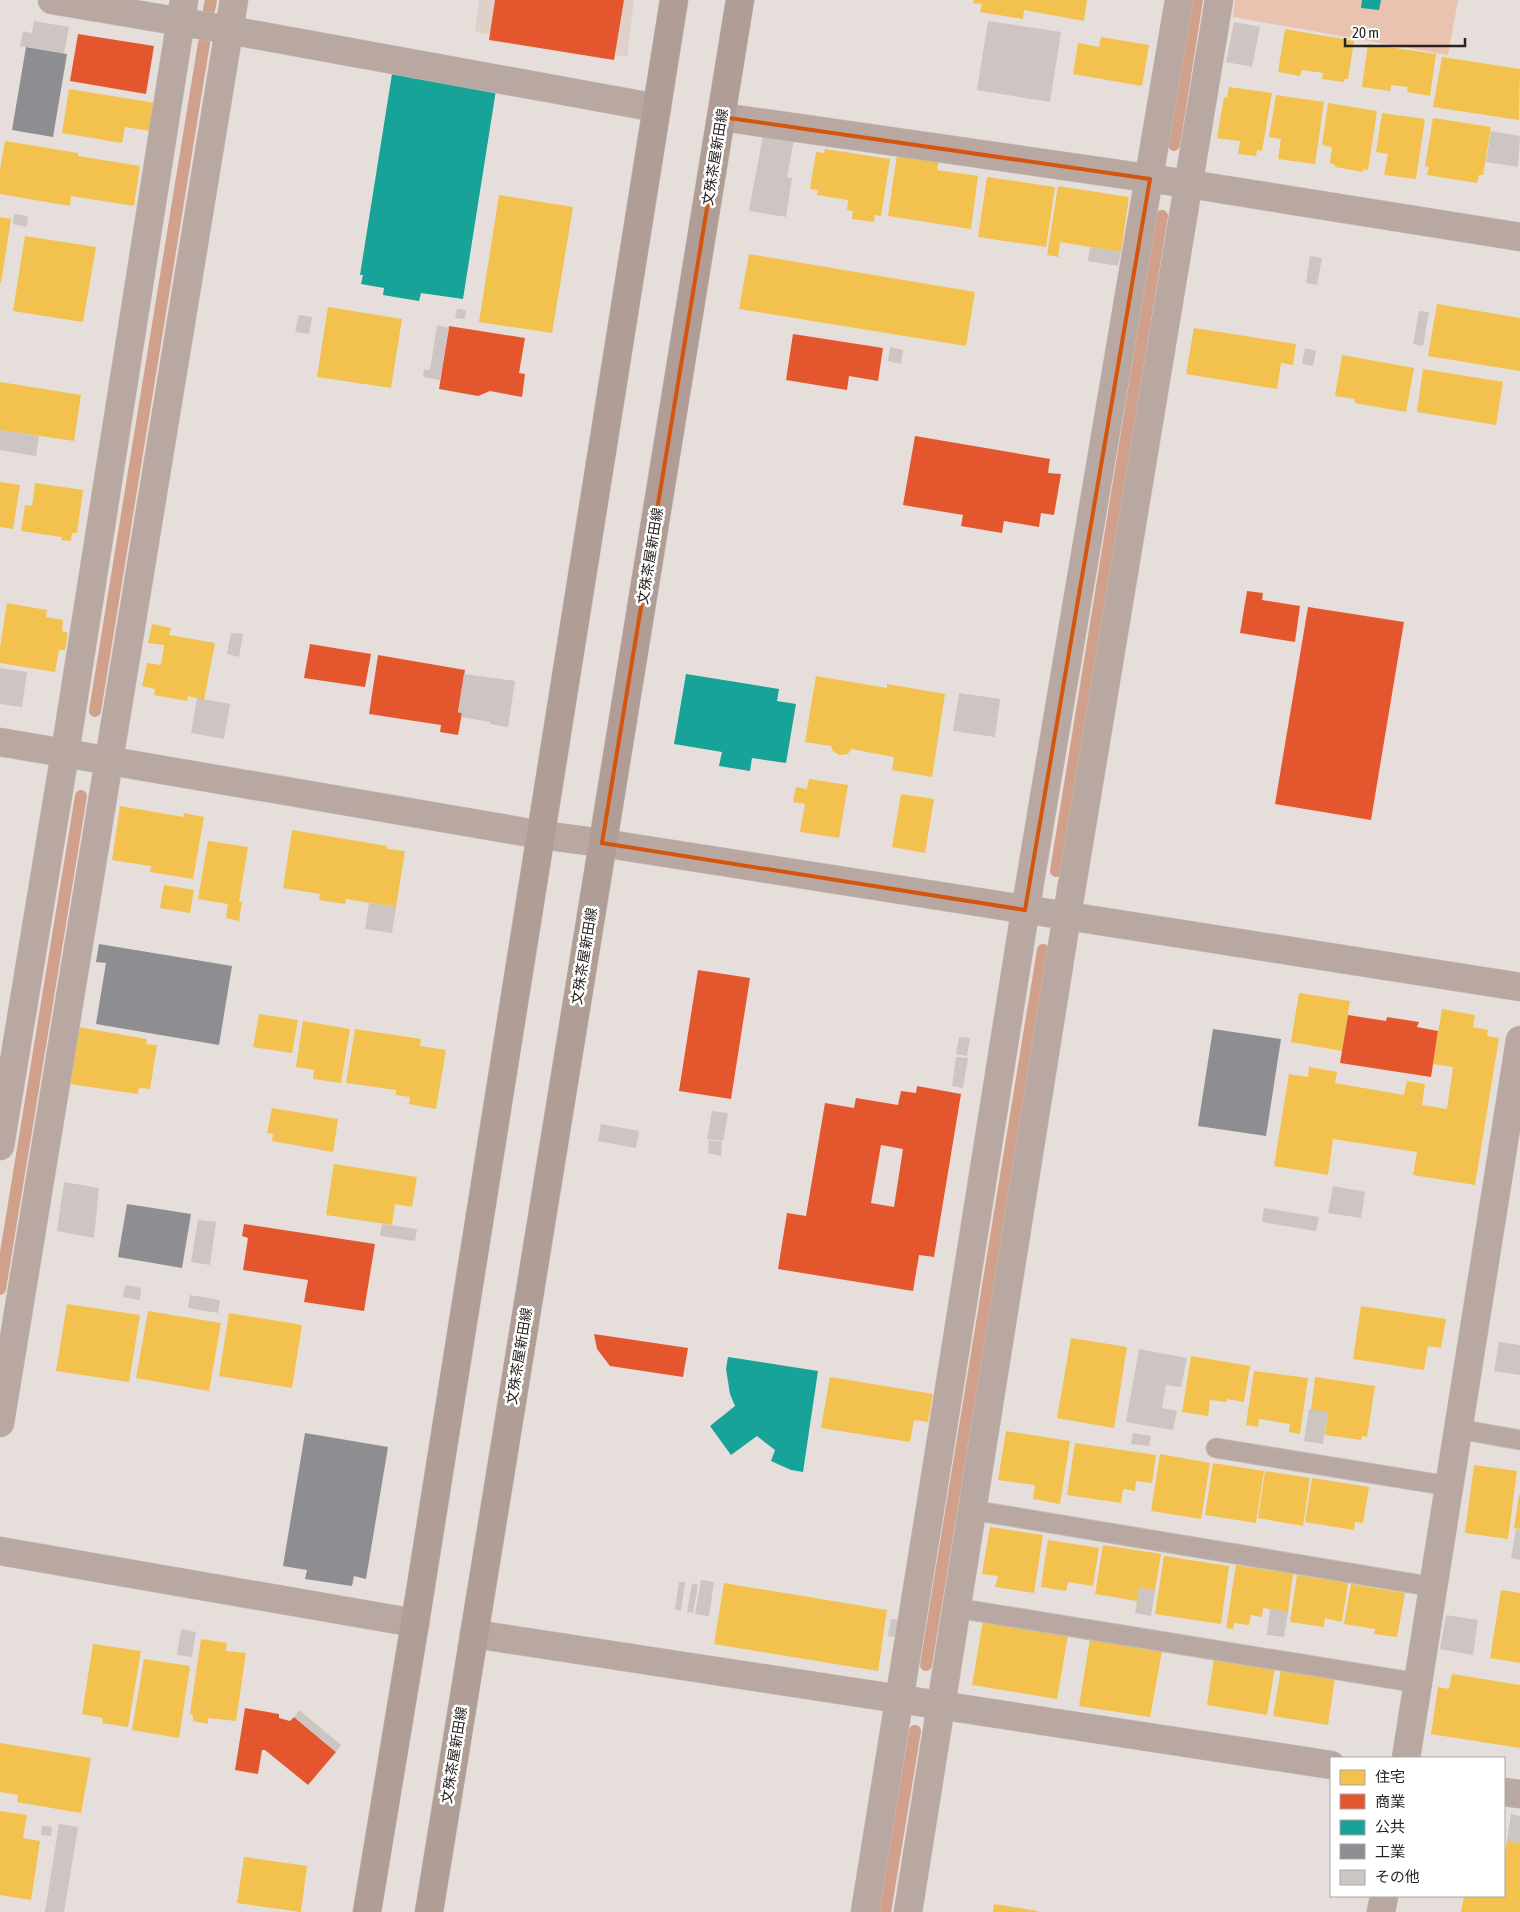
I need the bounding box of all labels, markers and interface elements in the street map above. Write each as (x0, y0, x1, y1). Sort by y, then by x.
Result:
scale bar (1345, 15, 1465, 47)
text: 20 m (1352, 24, 1379, 41)
street label: 文殊茶屋新田線 (699, 107, 731, 207)
street label: 文殊茶屋新田線 (634, 506, 666, 606)
street label: 文殊茶屋新田線 (568, 906, 600, 1006)
street label: 文殊茶屋新田線 (503, 1306, 535, 1406)
street label: 文殊茶屋新田線 (438, 1705, 470, 1805)
legend (1330, 1757, 1505, 1897)
text: 住宅 (1375, 1768, 1405, 1785)
text: 商業 (1375, 1793, 1405, 1810)
text: 公共 (1375, 1818, 1405, 1835)
text: 工業 (1375, 1843, 1405, 1860)
text: その他 (1375, 1868, 1420, 1885)

